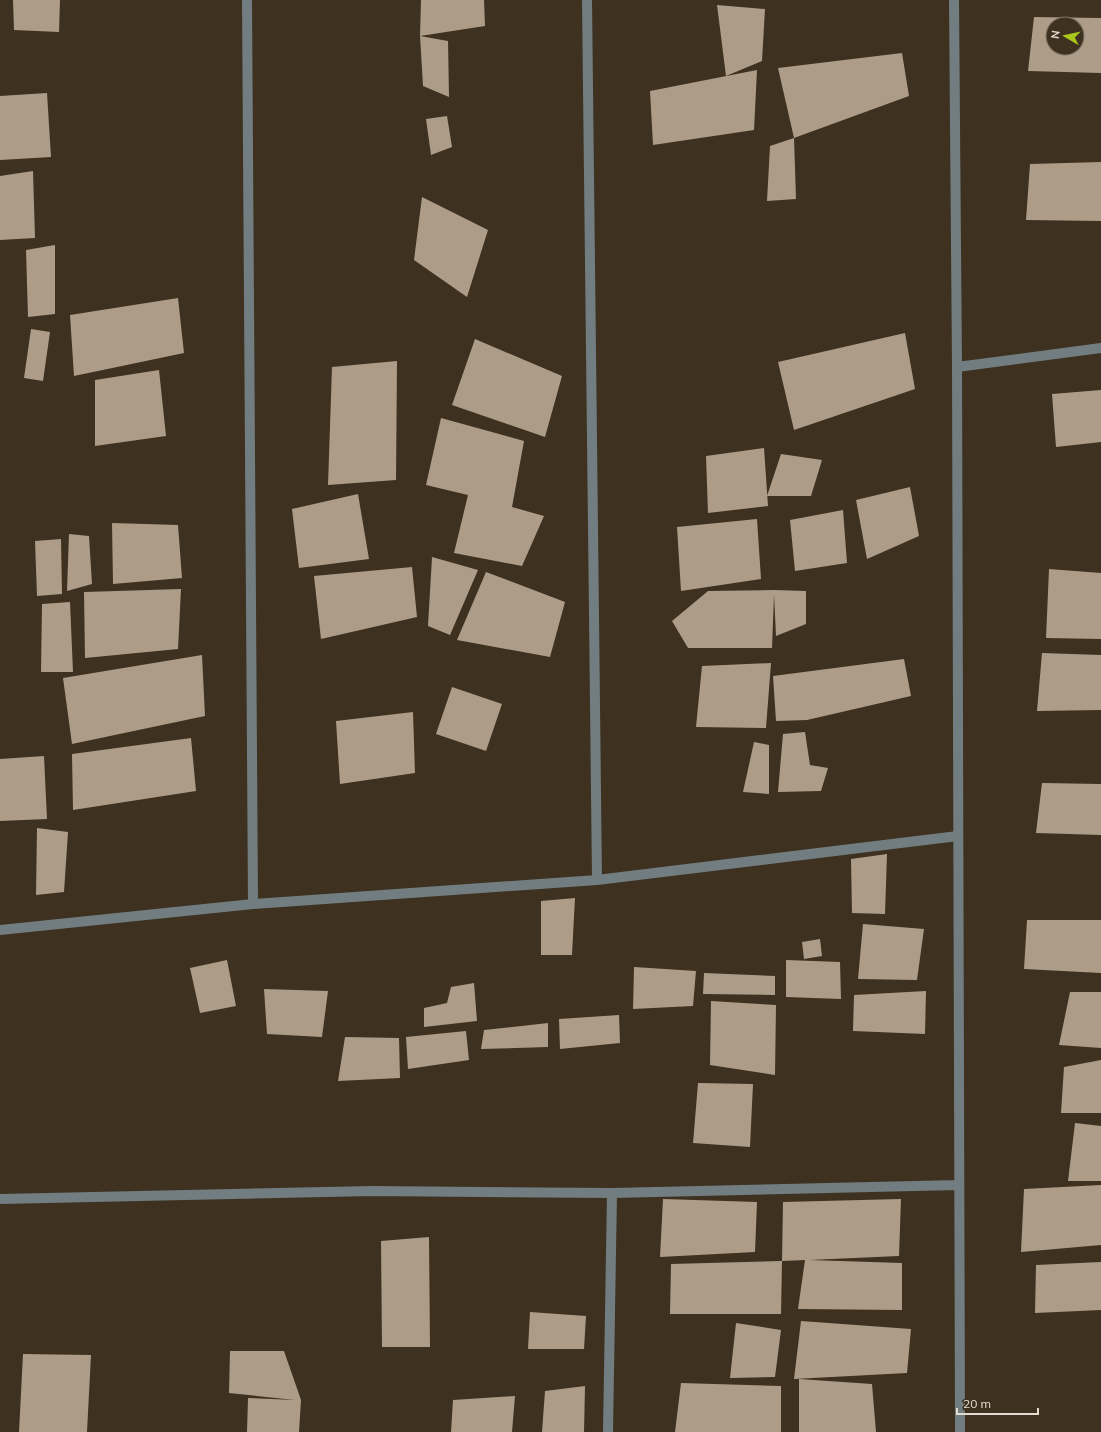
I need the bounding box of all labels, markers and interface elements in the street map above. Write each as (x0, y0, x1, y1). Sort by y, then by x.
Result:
north arrow (1045, 16, 1085, 56)
text: N (1048, 29, 1063, 40)
scale bar (957, 1390, 1038, 1416)
text: 20 m (963, 1396, 991, 1411)

